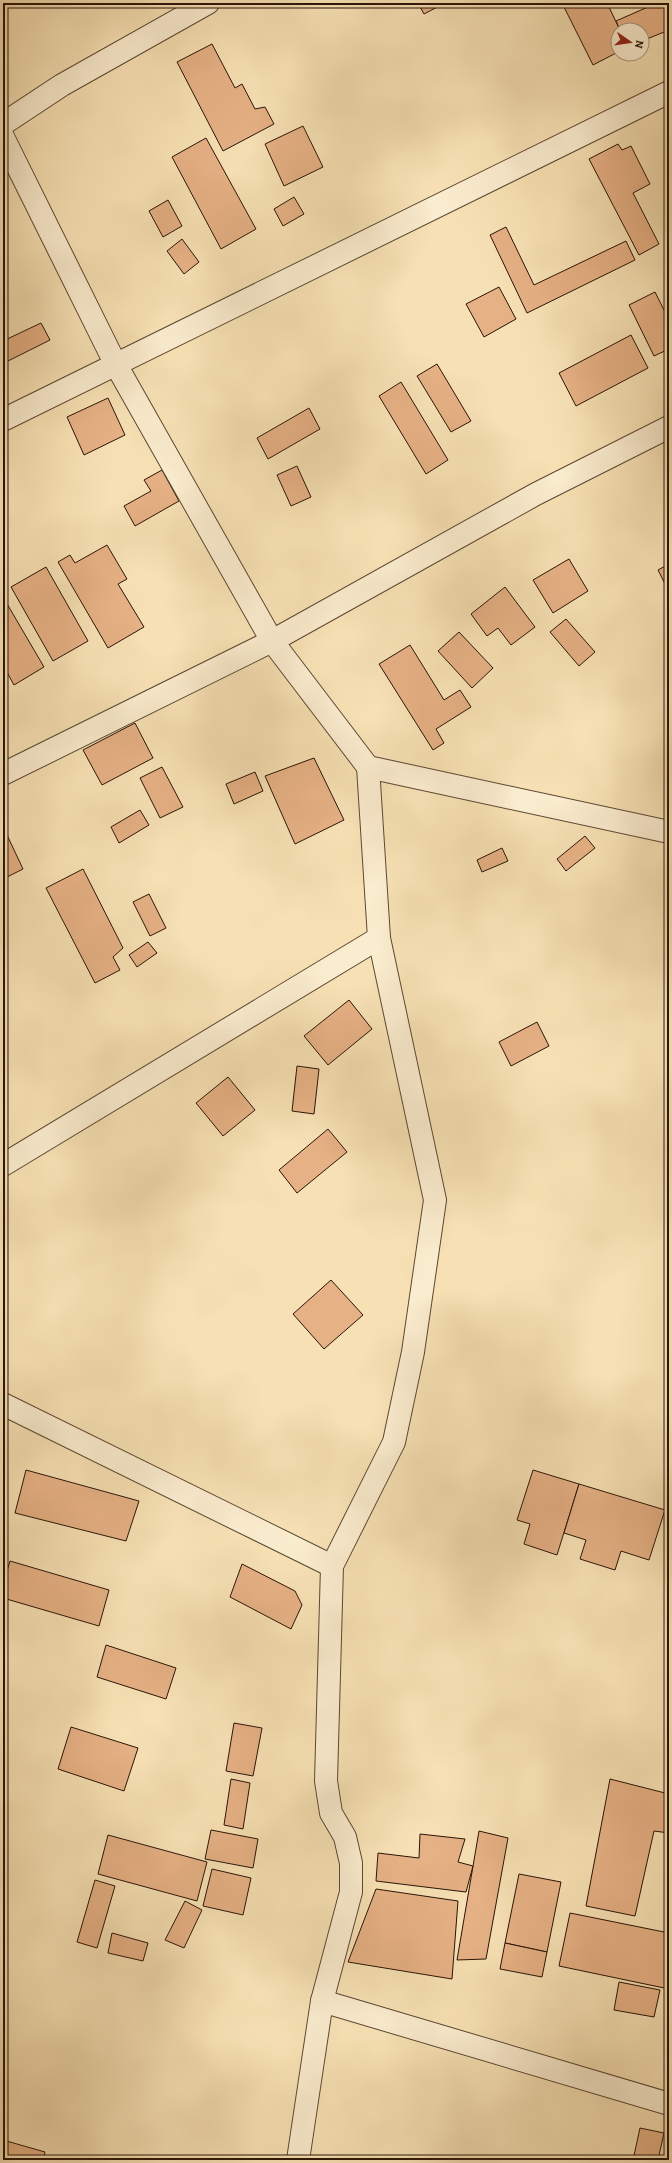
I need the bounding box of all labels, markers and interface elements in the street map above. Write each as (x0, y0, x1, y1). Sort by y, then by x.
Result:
north arrow (610, 22, 650, 62)
text: N (631, 39, 647, 50)

